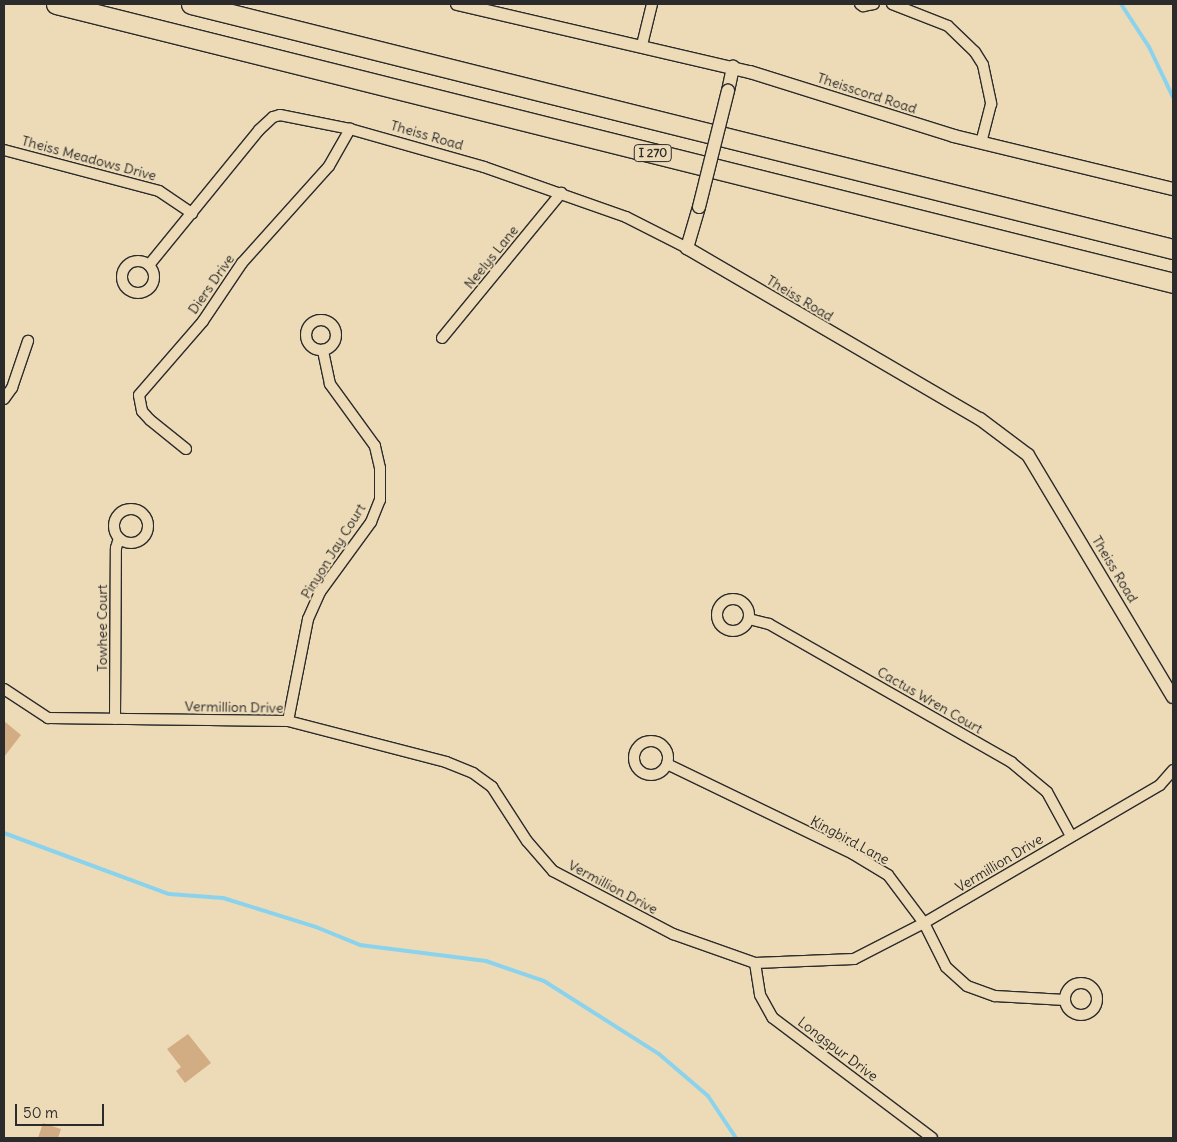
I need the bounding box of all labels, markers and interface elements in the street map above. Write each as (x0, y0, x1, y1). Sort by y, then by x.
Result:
street label: Theisscord Road (815, 69, 919, 117)
street label: Theiss Road (389, 117, 465, 153)
street label: Theiss Meadows Drive (20, 132, 158, 184)
road number: I 270 (633, 144, 673, 162)
street label: Neelys Lane (460, 222, 522, 292)
street label: Diers Drive (184, 251, 238, 317)
street label: Theiss Road (764, 271, 836, 325)
street label: Pinyon Jay Court (297, 500, 369, 602)
street label: Theiss Road (1088, 533, 1142, 605)
street label: Towhee Court (94, 584, 110, 672)
street label: Cactus Wren Court (874, 663, 986, 737)
street label: Vermillion Drive (185, 698, 283, 716)
street label: Kingbird Lane (808, 812, 892, 868)
street label: Vermillion Drive (952, 830, 1046, 896)
street label: Vermillion Drive (565, 856, 661, 918)
street label: Longspur Drive (795, 1013, 881, 1085)
scale bar (18, 1094, 106, 1126)
text: 50 m (23, 1103, 58, 1122)

